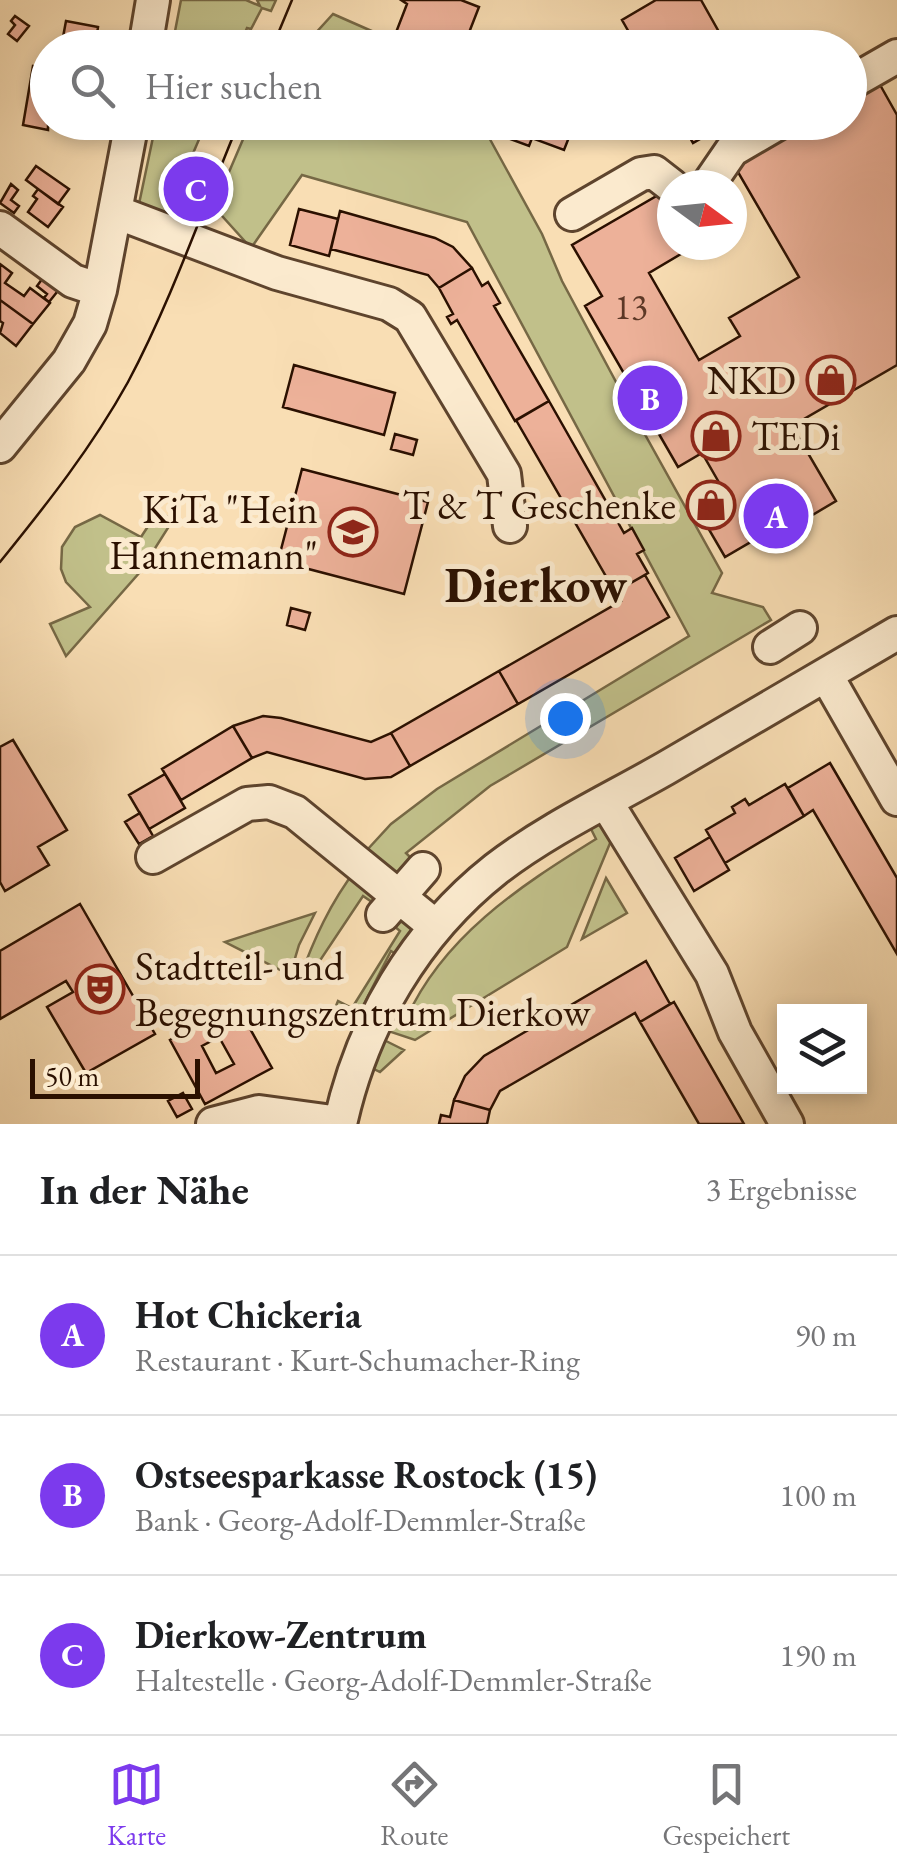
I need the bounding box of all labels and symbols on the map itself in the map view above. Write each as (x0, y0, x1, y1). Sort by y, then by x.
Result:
pin: C (164, 152, 228, 226)
north arrow (657, 170, 747, 260)
house number: 13 (614, 284, 648, 329)
place label: NKD (707, 354, 796, 406)
shop icon: NKD (805, 354, 857, 406)
pin: B (618, 360, 682, 436)
shop icon: TEDi (690, 410, 742, 462)
place label: TEDi (751, 410, 841, 462)
pin: A (744, 478, 808, 554)
place label: T & T Geschenke (403, 479, 676, 531)
shop icon: T & T Geschenke (685, 479, 737, 531)
place label: KiTa "Hein Hannemann" (109, 483, 318, 581)
school or university icon: KiTa "Hein Hannemann" (327, 506, 379, 558)
district label: Dierkow (445, 552, 628, 617)
your location (540, 693, 591, 744)
place label: Stadtteil- und Begegnungszentrum Dierkow (135, 940, 591, 1038)
theatre icon: Stadtteil- und Begegnungszentrum Dierkow (74, 963, 126, 1015)
scale bar (30, 1054, 200, 1098)

